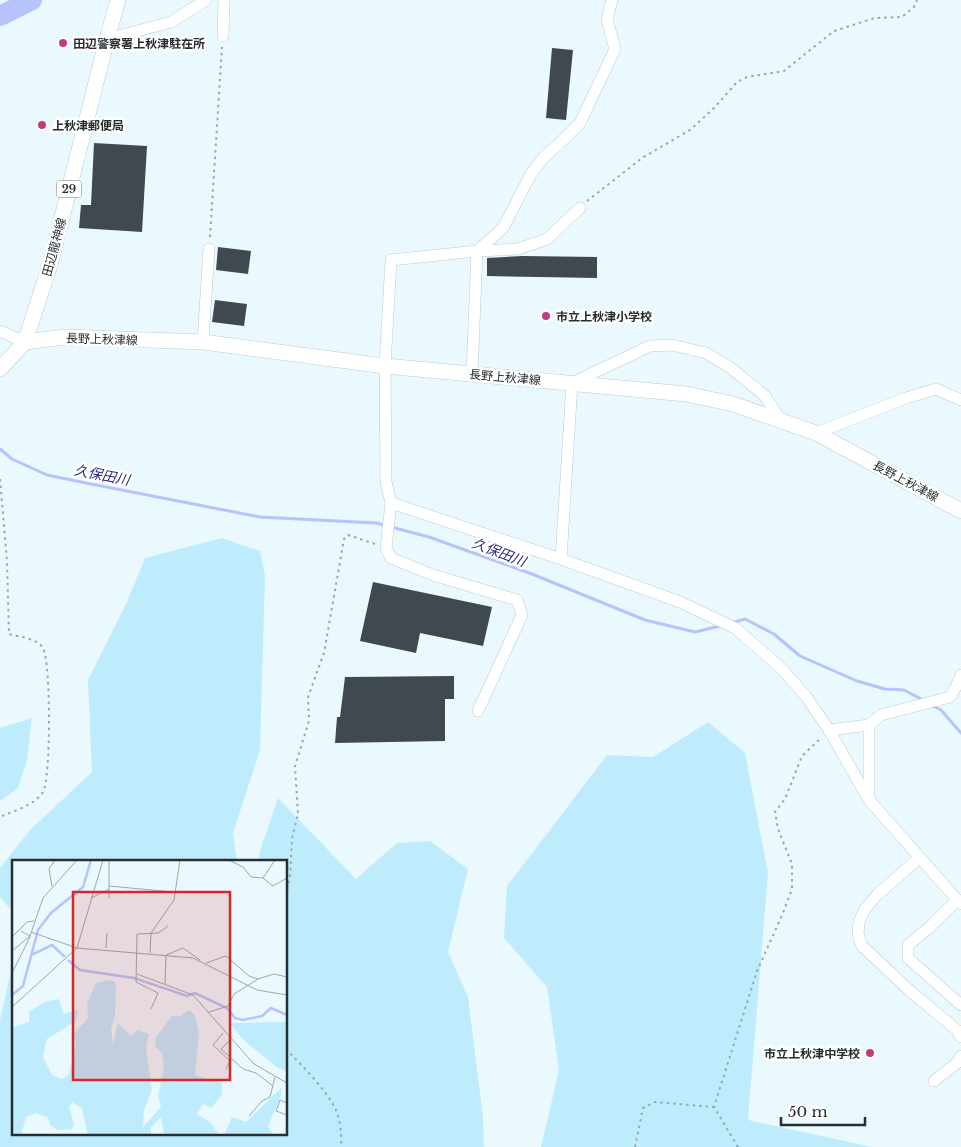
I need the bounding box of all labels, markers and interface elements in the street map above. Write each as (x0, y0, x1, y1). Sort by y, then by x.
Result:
place label: 田辺警察署上秋津駐在所 (73, 36, 205, 51)
marker: 田辺警察署上秋津駐在所 (57, 37, 69, 49)
place label: 上秋津郵便局 (52, 118, 124, 133)
marker: 上秋津郵便局 (36, 119, 48, 131)
road number: 29 (56, 180, 82, 198)
street label: 田辺龍神線 (39, 216, 69, 278)
place label: 市立上秋津小学校 (556, 309, 652, 324)
marker: 市立上秋津小学校 (540, 310, 552, 322)
street label: 長野上秋津線 (66, 330, 138, 348)
street label: 長野上秋津線 (468, 366, 542, 388)
street label: 長野上秋津線 (871, 457, 941, 505)
water label: 久保田川 (73, 461, 133, 490)
water label: 久保田川 (470, 534, 530, 571)
inset map (12, 860, 288, 1134)
place label: 市立上秋津中学校 (764, 1046, 860, 1061)
marker: 市立上秋津中学校 (864, 1047, 876, 1059)
scale bar (781, 1094, 865, 1126)
text: 50 m (788, 1102, 828, 1121)

